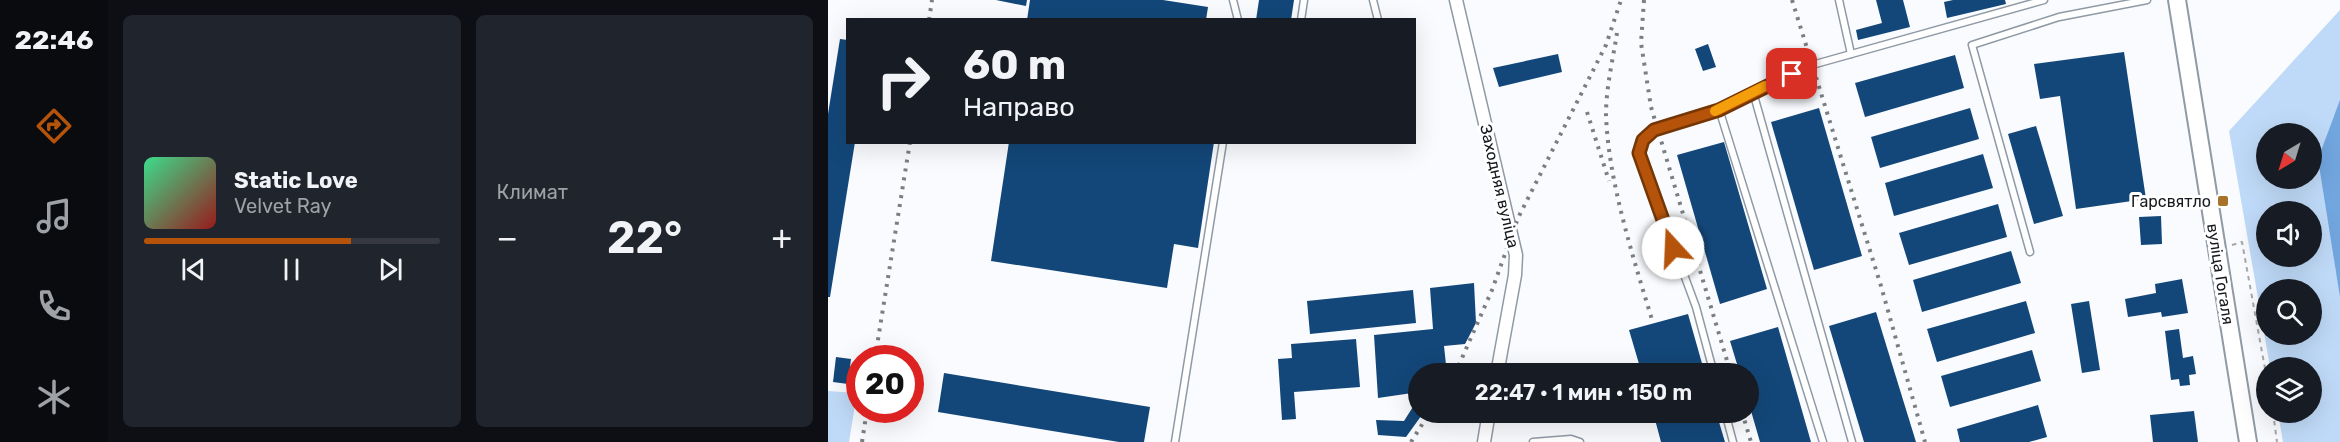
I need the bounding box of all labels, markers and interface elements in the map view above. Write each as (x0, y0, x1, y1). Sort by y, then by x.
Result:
text: 22:46 (14, 24, 94, 56)
text: 60 m (963, 40, 1066, 90)
icon: right (864, 42, 942, 120)
pin (1766, 48, 1817, 99)
icon: arrive (1775, 57, 1808, 90)
text: Направо (963, 91, 1075, 123)
icon: directions (33, 105, 75, 147)
street label: Заходняя вуліца (1476, 122, 1523, 250)
north arrow (2256, 123, 2322, 189)
map controls (2256, 123, 2322, 423)
text: Static Love (234, 167, 358, 194)
text: Климат (497, 180, 568, 204)
place label: Гарсвятло (2131, 192, 2211, 211)
text: Velvet Ray (234, 194, 332, 218)
marker: Гарсвятло (2216, 194, 2230, 208)
icon: music (33, 195, 75, 237)
button: sound (2256, 201, 2322, 267)
text: 22° (607, 211, 682, 264)
position arrow (1641, 216, 1705, 280)
text: − (497, 218, 518, 257)
text: + (771, 218, 792, 257)
street label: вуліца Гогаля (2203, 222, 2238, 326)
icon: previous (177, 253, 210, 286)
icon: pause (275, 253, 308, 286)
icon: next (374, 253, 407, 286)
button: search (2256, 279, 2322, 345)
icon: phone (33, 285, 75, 327)
speed limit sign: 20 (846, 345, 924, 423)
button: layers (2256, 357, 2322, 423)
icon: climate (33, 376, 75, 418)
text: 22:47 · 1 мин · 150 m (1475, 379, 1692, 406)

